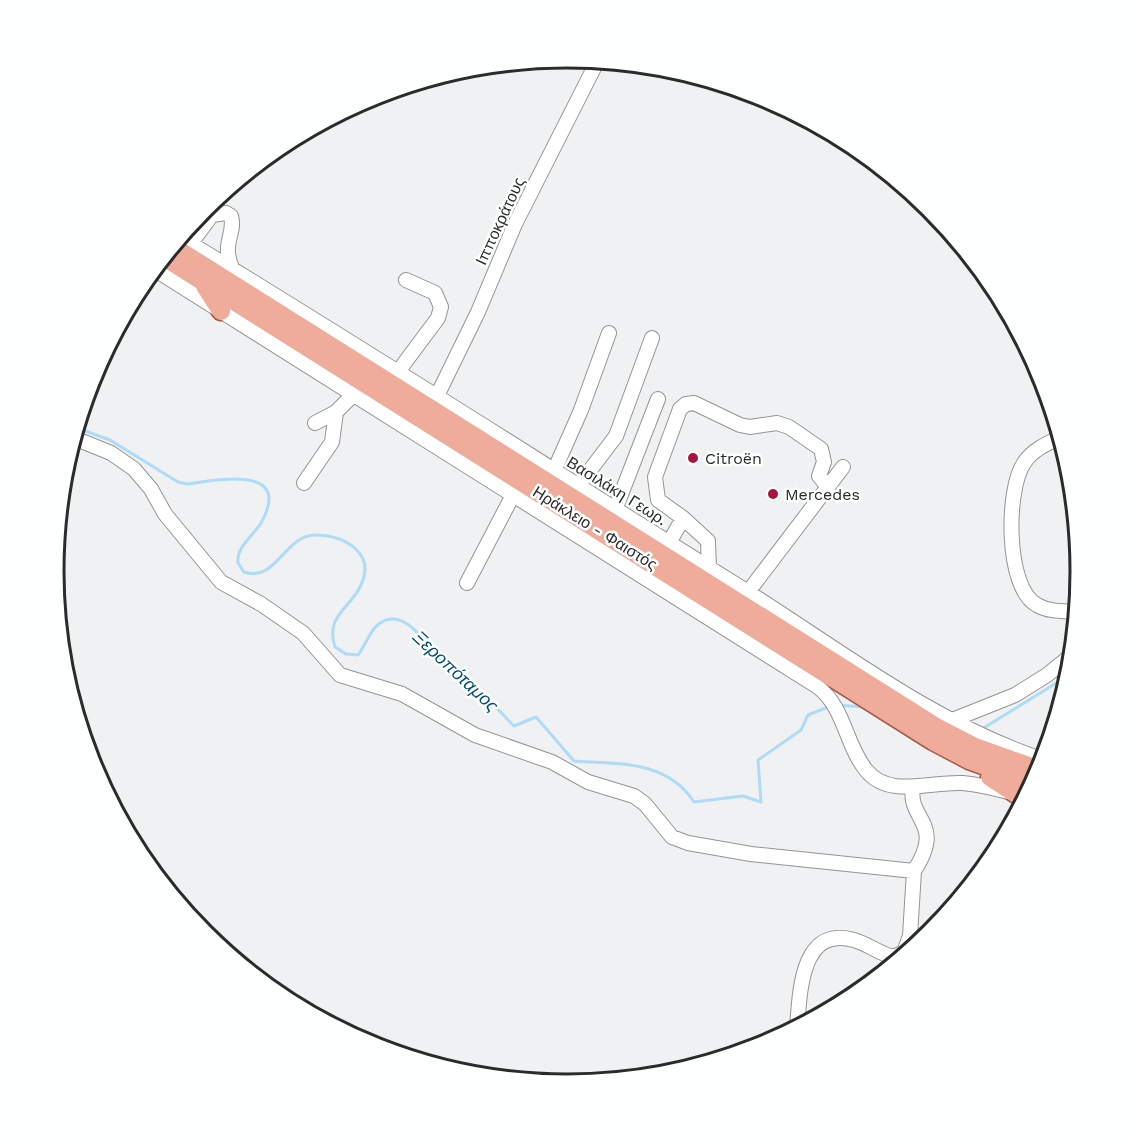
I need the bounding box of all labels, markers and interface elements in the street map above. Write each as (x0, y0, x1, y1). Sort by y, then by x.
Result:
street label: Ιπποκράτους (471, 174, 529, 268)
place label: Citroën (705, 449, 762, 468)
marker: Citroën (686, 451, 700, 465)
street label: Βασιλάκη Γεωρ. (563, 453, 671, 529)
street label: Ηράκλειο - Φαιστός (529, 482, 661, 574)
place label: Mercedes (785, 485, 860, 504)
marker: Mercedes (766, 487, 780, 501)
water label: Ξεροπόταμος (408, 625, 503, 716)

